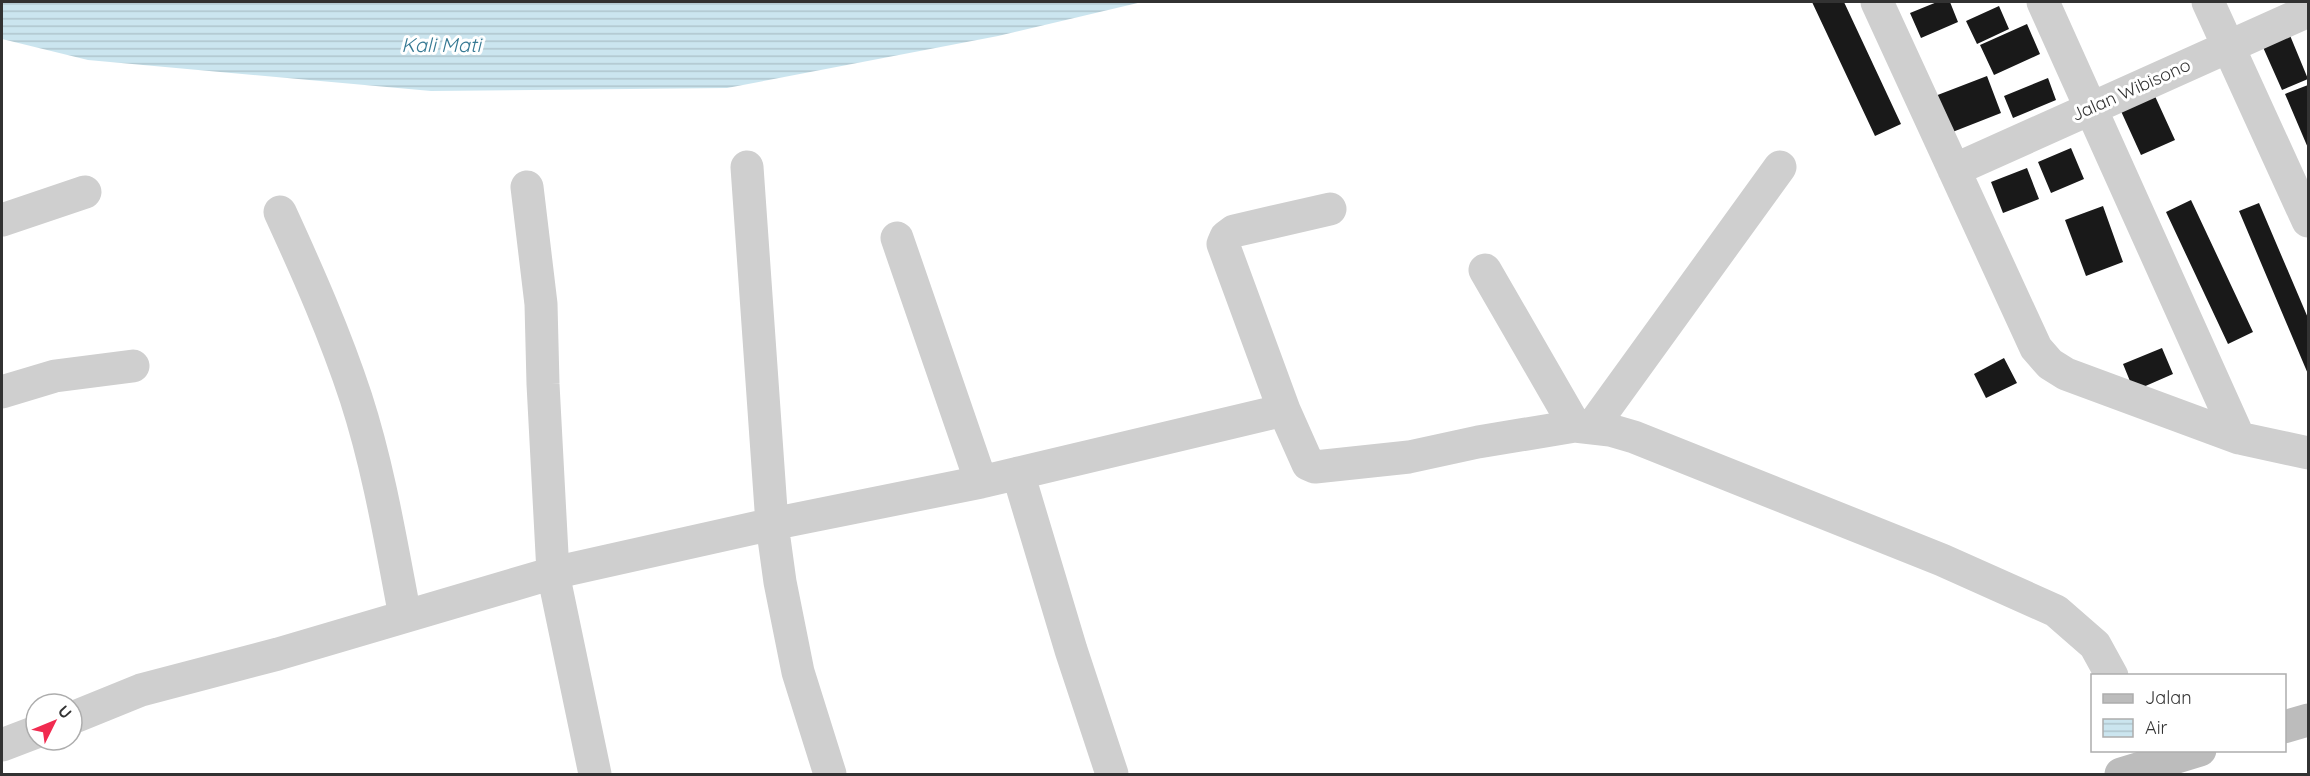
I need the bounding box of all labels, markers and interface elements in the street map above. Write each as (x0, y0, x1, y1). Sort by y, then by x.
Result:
water label: Kali Mati (401, 32, 484, 57)
street label: Jalan Wibisono (2068, 53, 2194, 126)
legend (2091, 674, 2286, 752)
text: Jalan (2145, 686, 2192, 709)
north arrow (24, 692, 84, 752)
text: U (54, 701, 76, 723)
text: Air (2145, 716, 2167, 739)

